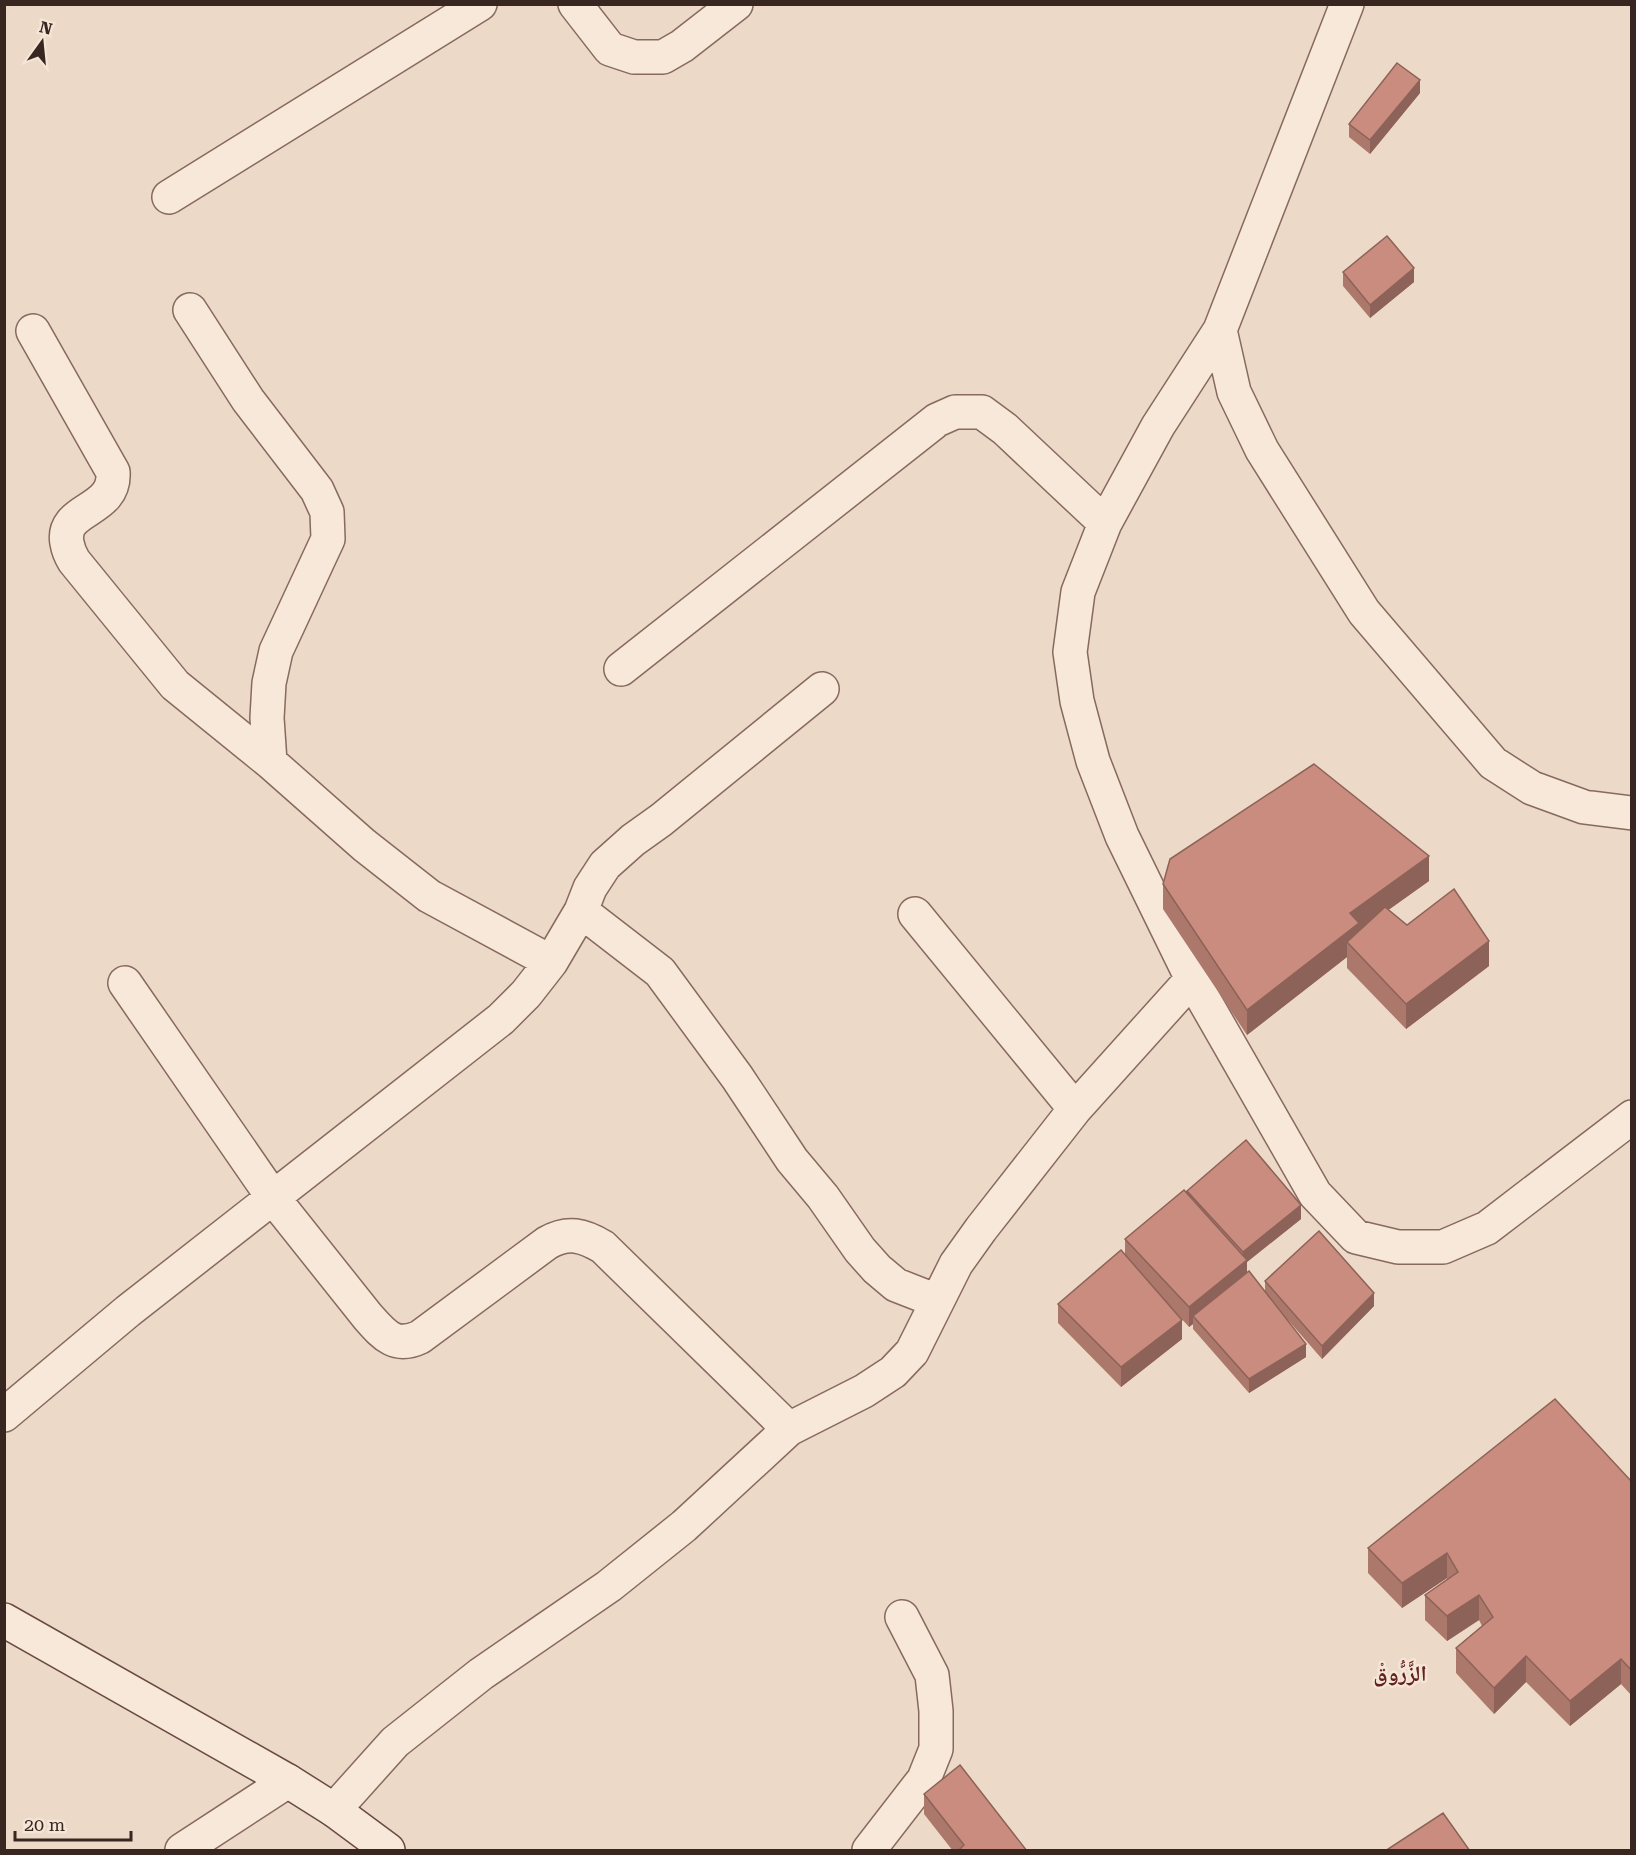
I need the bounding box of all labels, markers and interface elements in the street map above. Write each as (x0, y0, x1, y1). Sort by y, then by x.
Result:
north arrow (12, 12, 72, 72)
text: N (37, 17, 54, 39)
district label: الزَّرُّوقْ (1373, 1659, 1427, 1687)
scale bar (15, 1804, 130, 1842)
text: 20 m (24, 1814, 65, 1835)

